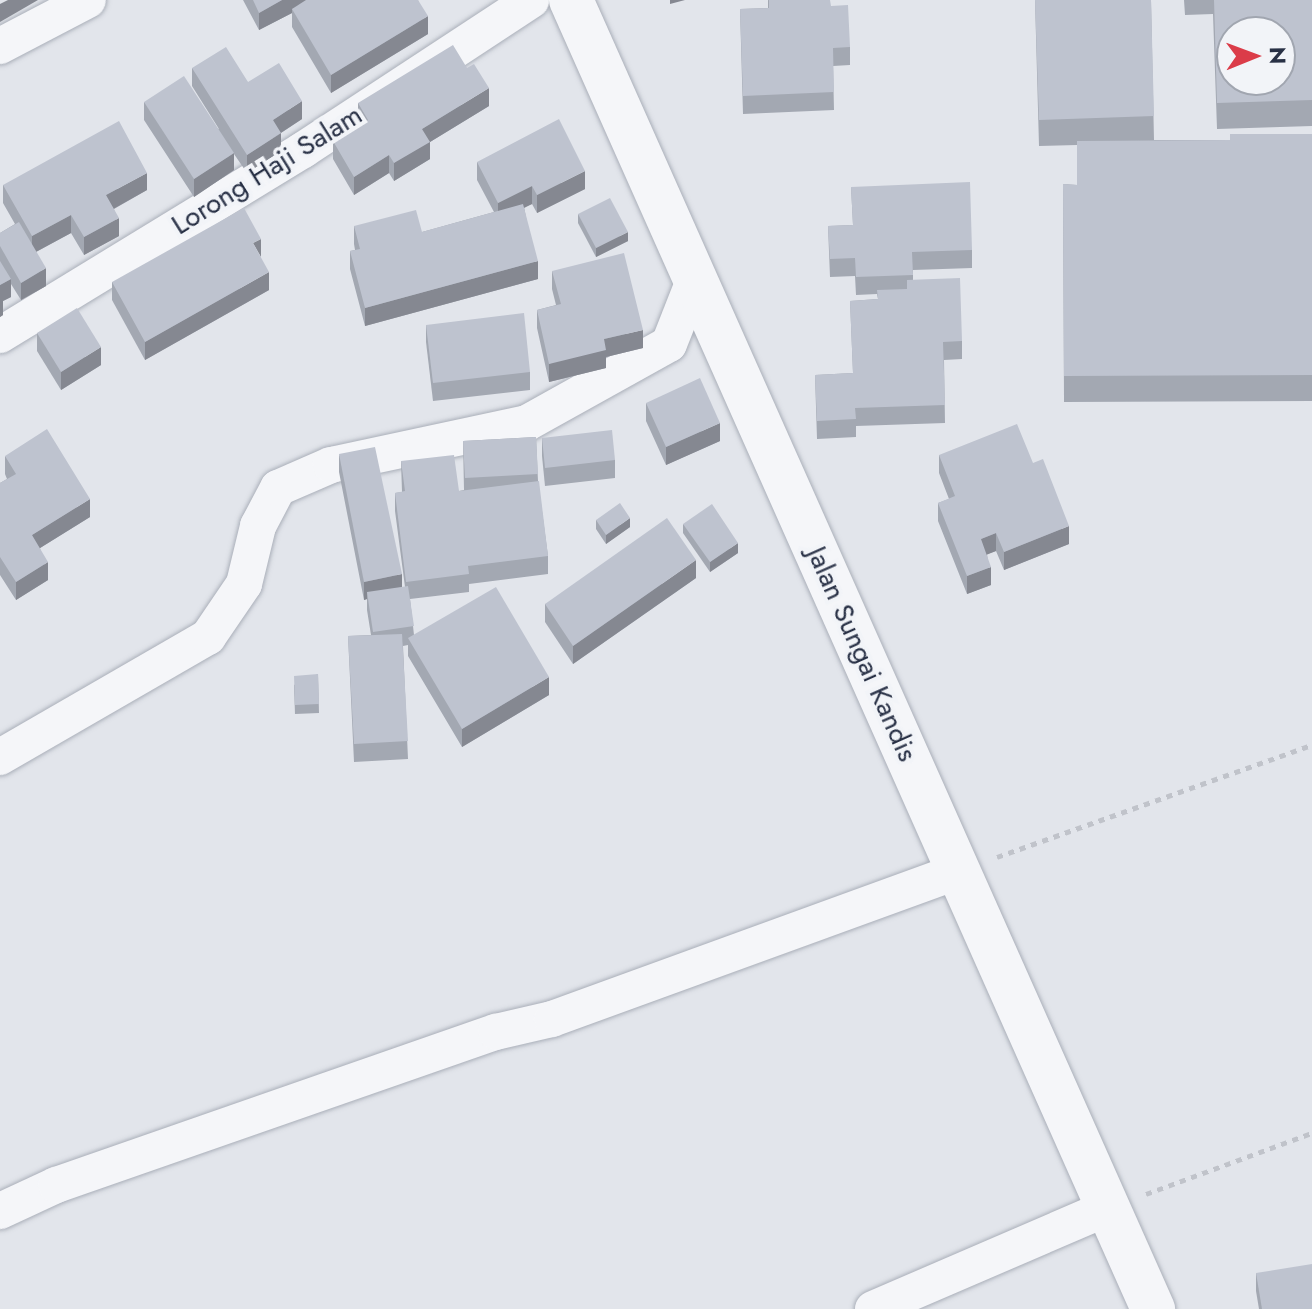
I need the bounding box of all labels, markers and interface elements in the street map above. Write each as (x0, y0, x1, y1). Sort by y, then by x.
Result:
north arrow (1216, 16, 1296, 96)
text: N (1262, 47, 1294, 65)
street label: Lorong Haji Salam (166, 98, 368, 242)
street label: Jalan Sungai Kandis (800, 541, 924, 767)

